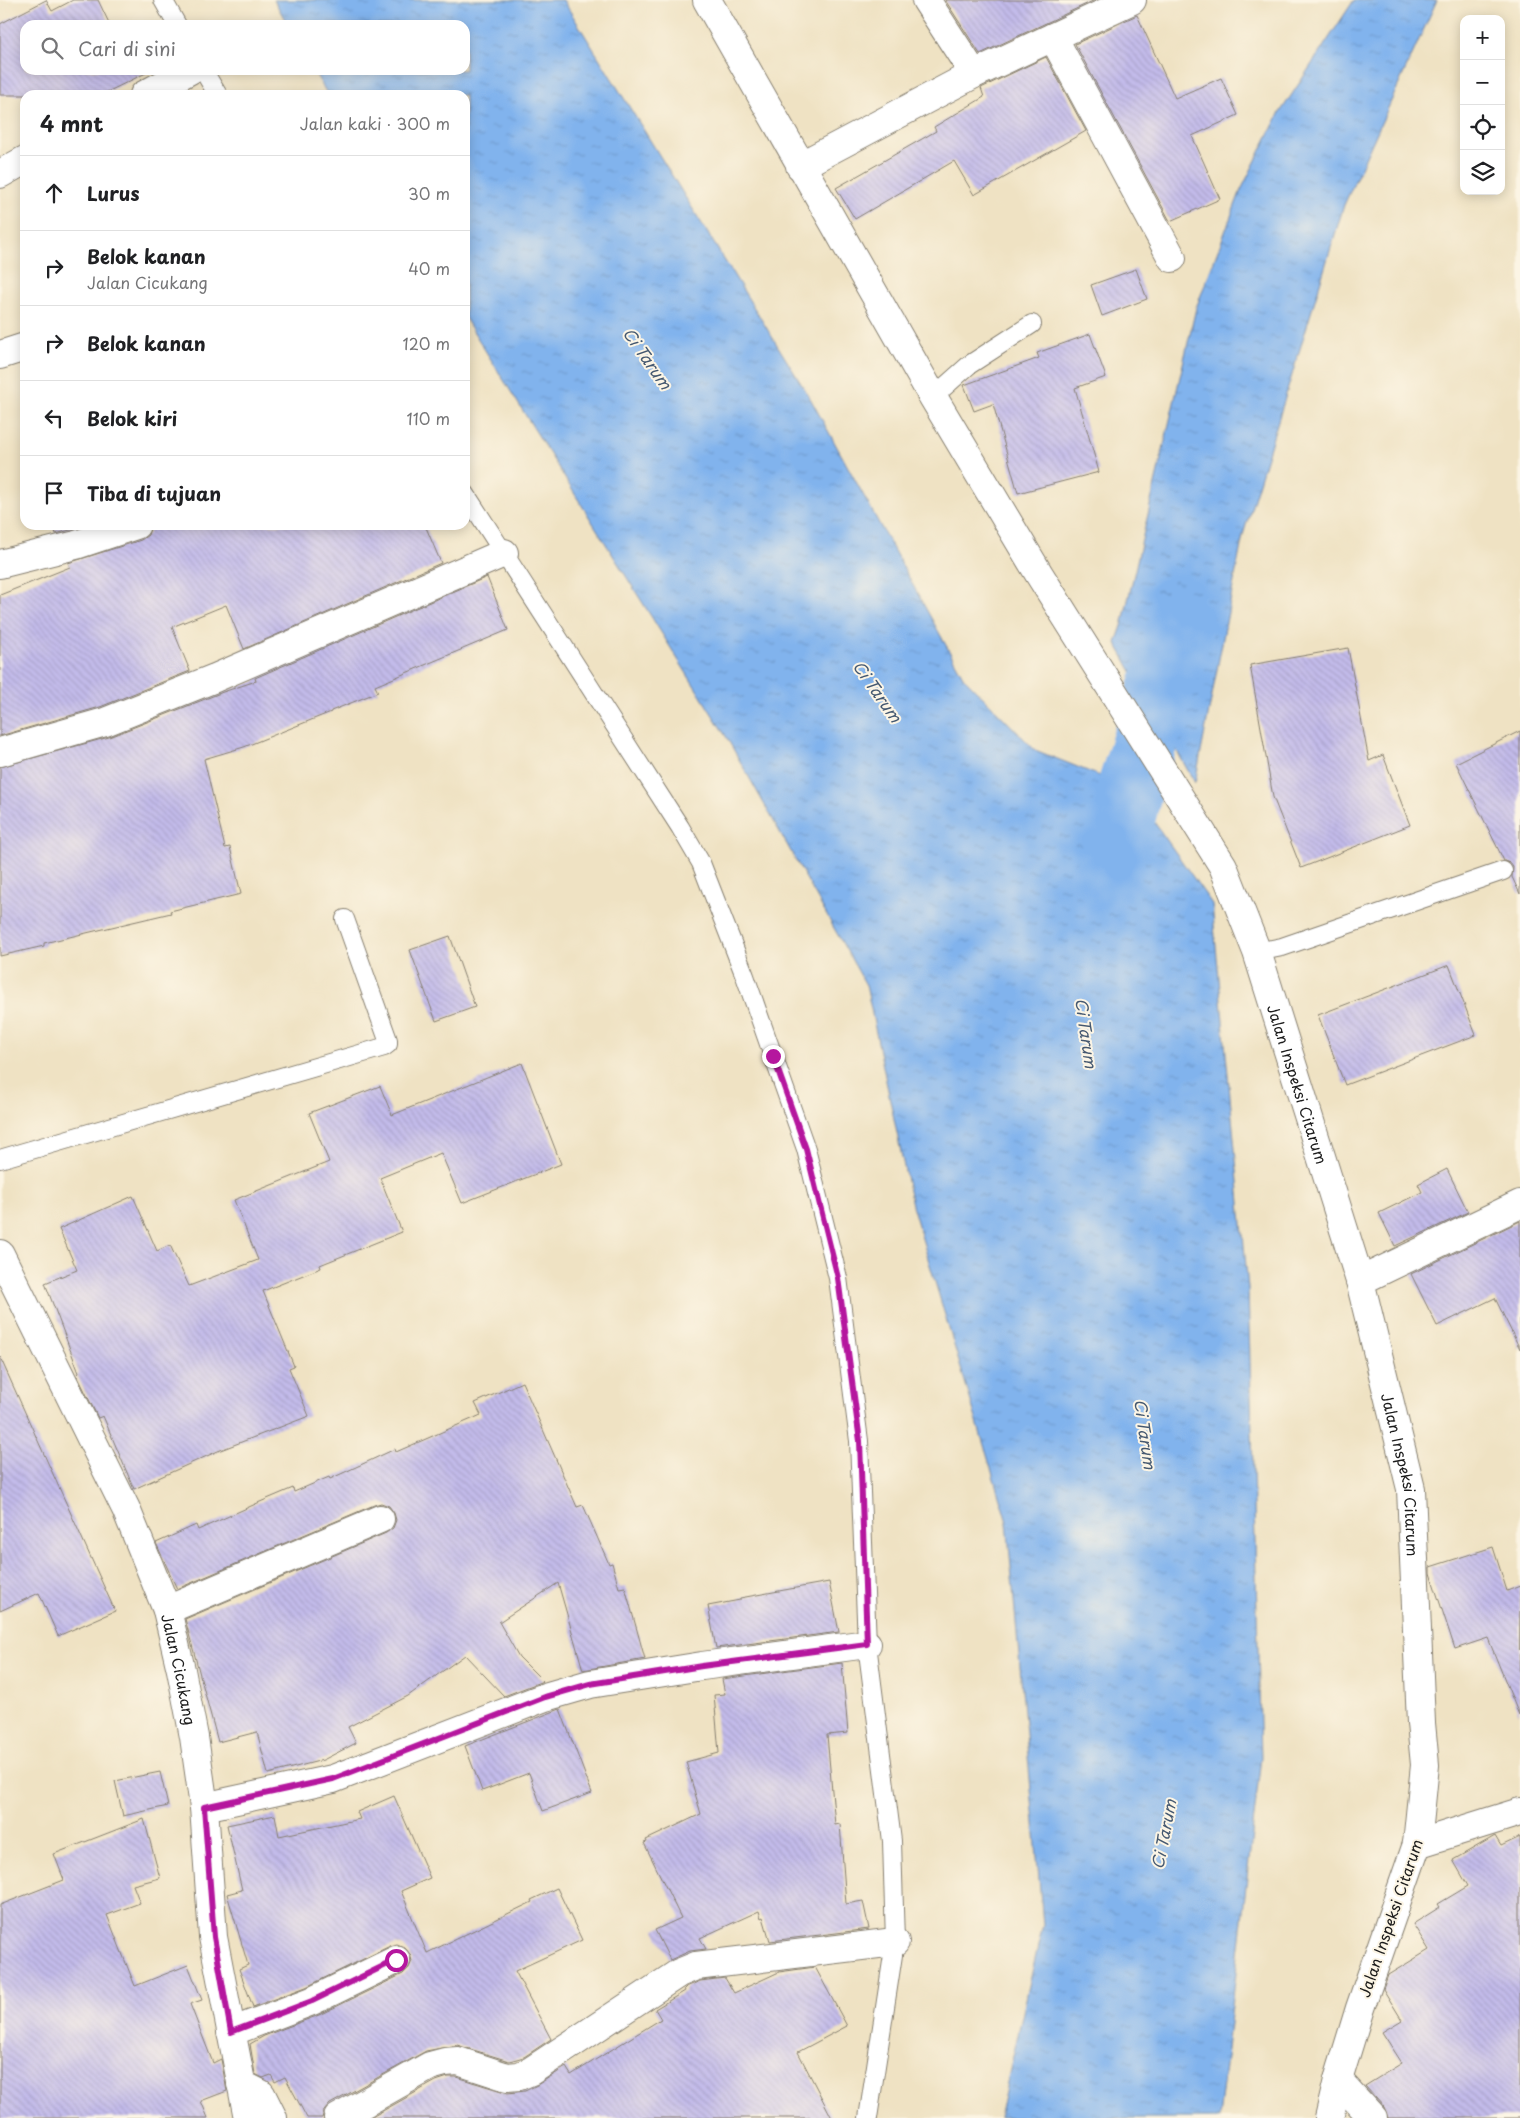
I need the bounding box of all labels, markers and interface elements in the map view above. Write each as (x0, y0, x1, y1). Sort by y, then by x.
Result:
map controls (1460, 15, 1505, 195)
button: + (1460, 15, 1505, 60)
search box (20, 20, 470, 75)
icon: search (38, 34, 66, 62)
text: Cari di sini (78, 34, 176, 62)
button: − (1460, 60, 1505, 105)
button: locate (1460, 105, 1505, 150)
text: 4 mnt (40, 107, 104, 139)
text: Jalan kaki · 300 m (300, 111, 450, 135)
button: layers (1460, 150, 1505, 195)
icon: ahead (40, 179, 68, 207)
text: Lurus (87, 179, 140, 207)
text: 30 m (408, 181, 450, 205)
text: Belok kanan (87, 242, 206, 270)
icon: right (40, 254, 68, 282)
text: 40 m (408, 256, 450, 280)
text: Jalan Cicukang (87, 270, 208, 294)
water label: Ci Tarum (618, 322, 678, 394)
icon: right (40, 329, 68, 357)
text: Belok kanan (87, 329, 206, 357)
text: 120 m (403, 331, 450, 355)
icon: left (40, 404, 68, 432)
text: Belok kiri (87, 404, 177, 432)
text: 110 m (407, 406, 450, 430)
icon: arrive (40, 479, 68, 507)
text: Tiba di tujuan (87, 479, 221, 507)
water label: Ci Tarum (848, 655, 908, 727)
water label: Ci Tarum (1070, 996, 1104, 1070)
street label: Jalan Inspeksi Citarum (1263, 1001, 1334, 1167)
route end (762, 1045, 785, 1068)
street label: Jalan Inspeksi Citarum (1376, 1390, 1425, 1557)
water label: Ci Tarum (1129, 1397, 1163, 1471)
street label: Jalan Cicukang (157, 1611, 203, 1727)
water label: Ci Tarum (1144, 1797, 1182, 1871)
street label: Jalan Inspeksi Citarum (1352, 1836, 1428, 2000)
route start (385, 1949, 408, 1972)

